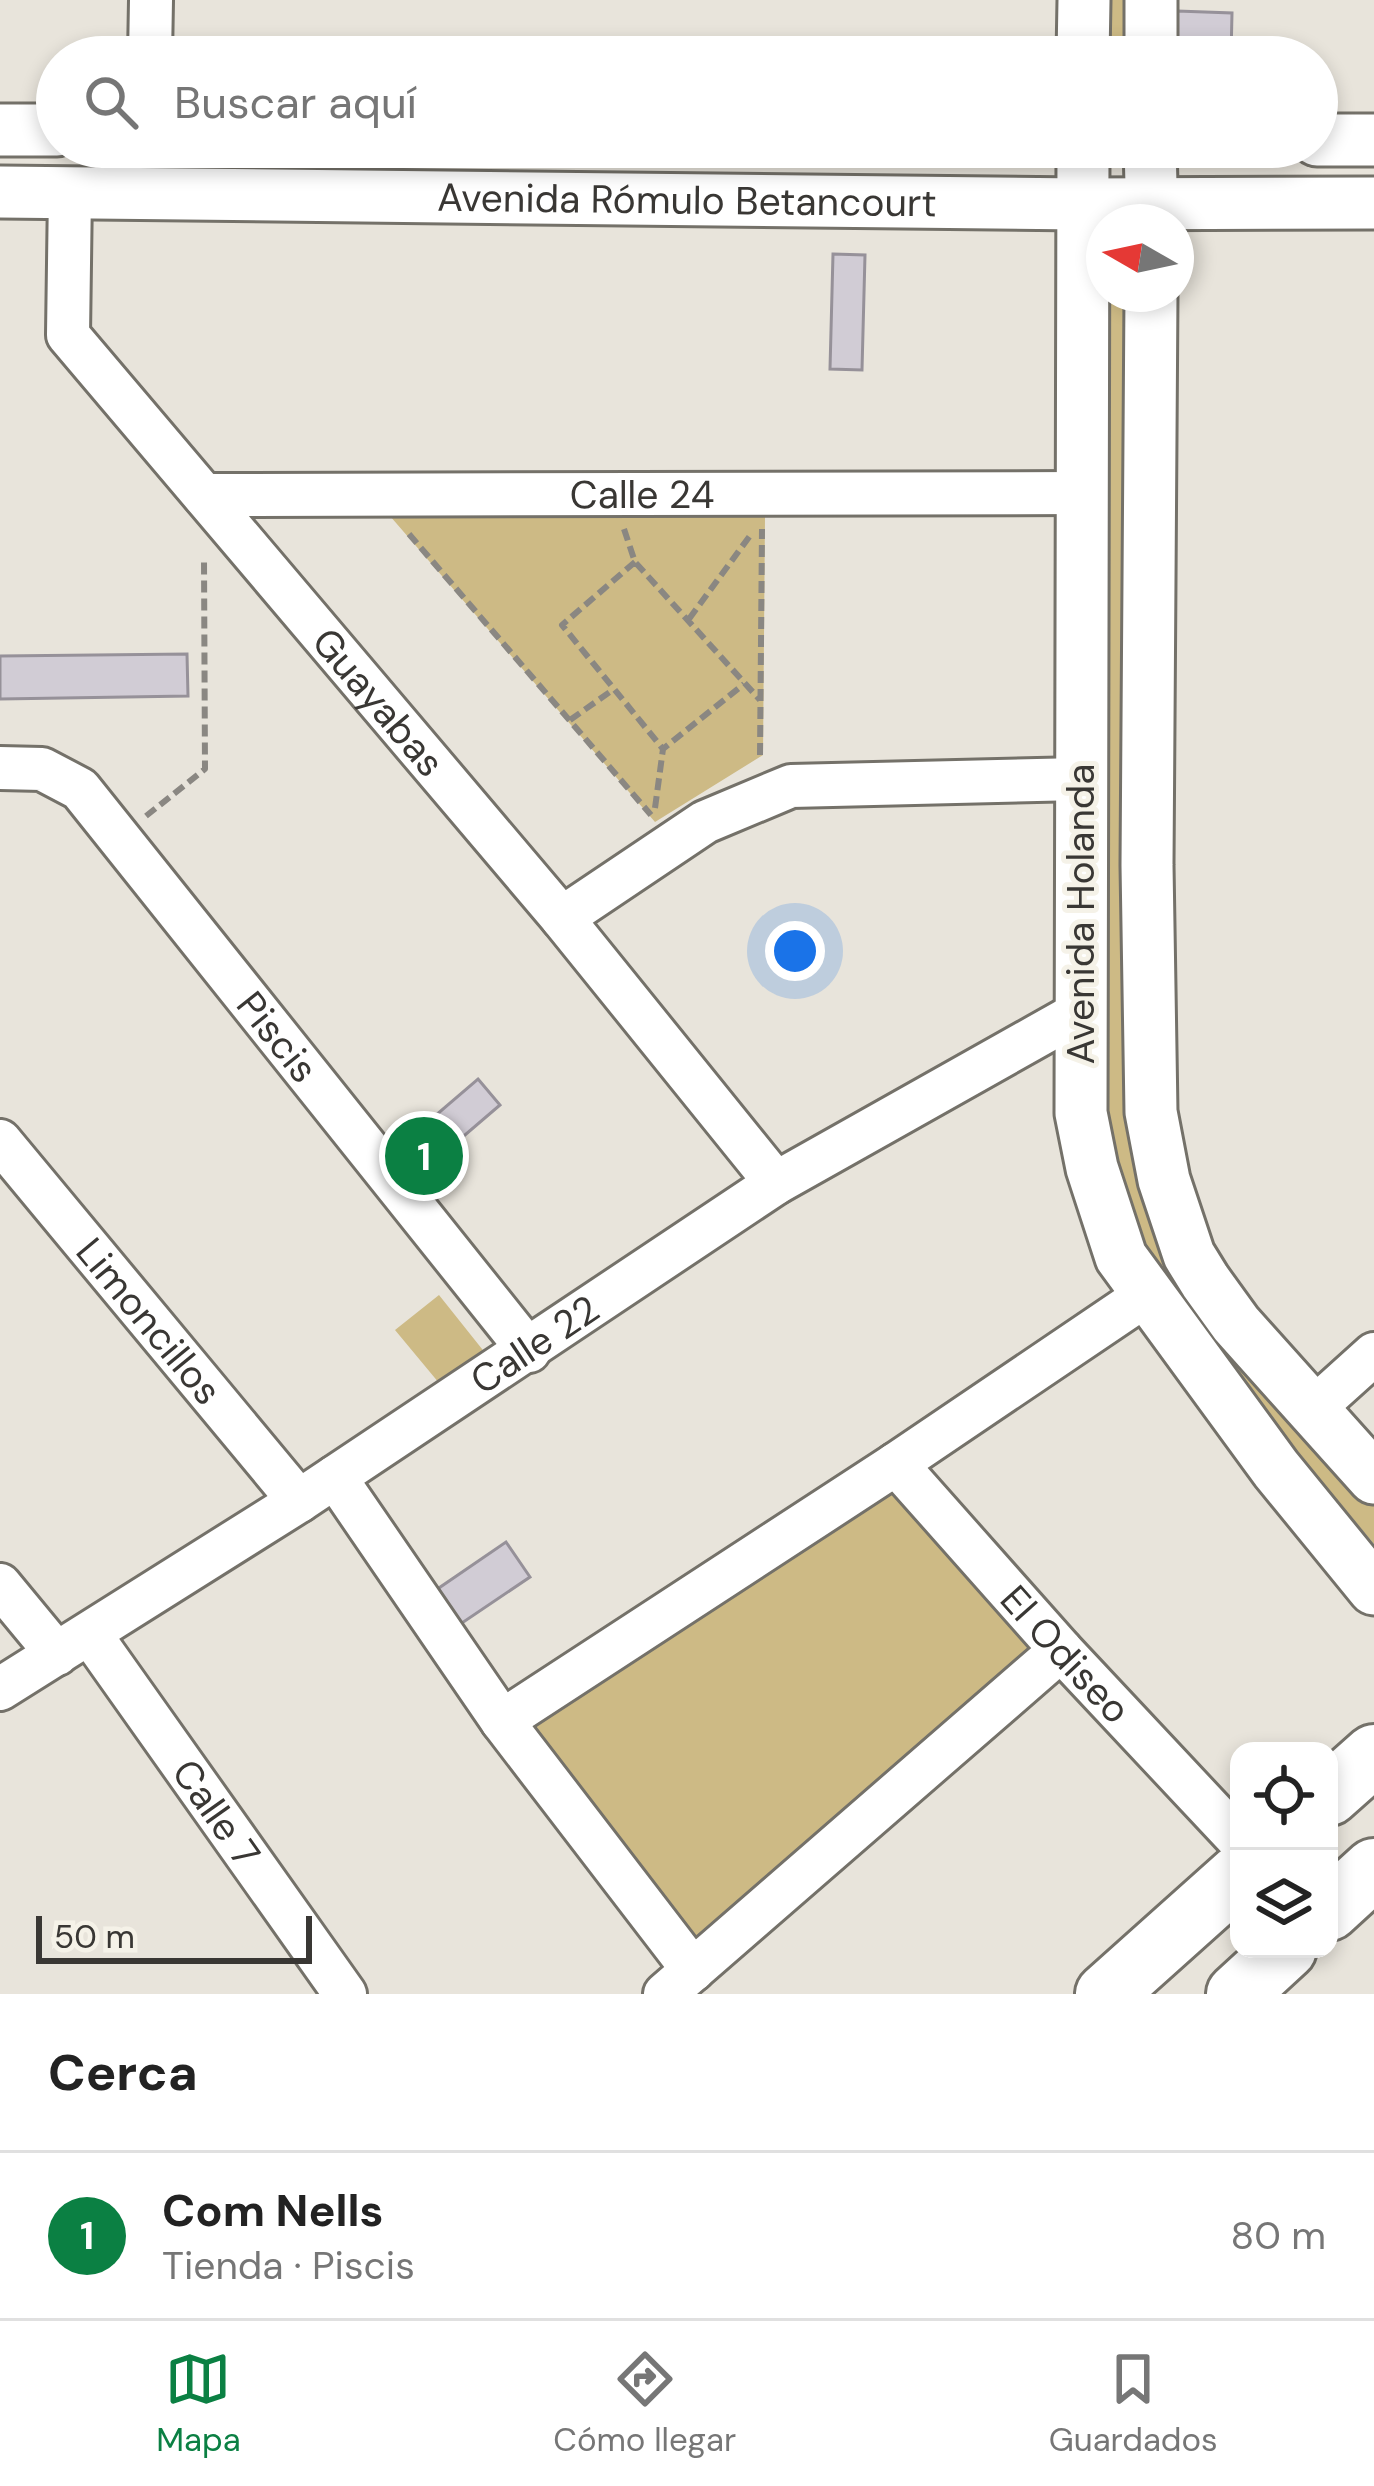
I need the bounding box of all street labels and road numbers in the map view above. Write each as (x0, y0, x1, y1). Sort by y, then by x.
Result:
street label: Avenida Rómulo Betancourt (437, 171, 937, 228)
street label: Calle 24 (570, 468, 714, 520)
street label: Guayabas (301, 617, 456, 787)
street label: Avenida Holanda (1055, 763, 1106, 1065)
street label: Piscis (226, 981, 330, 1093)
street label: Limoncillos (65, 1227, 234, 1415)
street label: Calle 22 (460, 1283, 608, 1405)
street label: El Odiseo (990, 1574, 1142, 1734)
street label: Calle 7 (161, 1749, 272, 1876)

